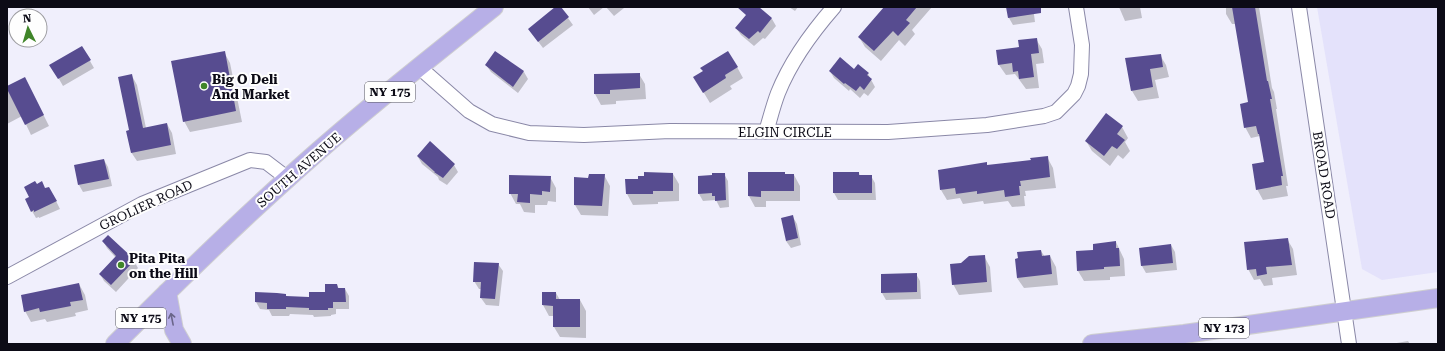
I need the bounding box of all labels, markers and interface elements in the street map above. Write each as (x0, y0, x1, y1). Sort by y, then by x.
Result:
north arrow (8, 8, 48, 48)
text: N (22, 12, 32, 25)
place label: Big O Deli And Market (212, 72, 290, 102)
marker: Big O Deli And Market (199, 81, 209, 91)
road number: NY 175 (365, 82, 415, 102)
street label: ELGIN CIRCLE (738, 125, 832, 140)
street label: SOUTH AVENUE (254, 129, 344, 211)
street label: BROAD ROAD (1310, 130, 1338, 220)
street label: GROLIER ROAD (97, 177, 195, 233)
place label: Pita Pita on the Hill (129, 251, 199, 281)
marker: Pita Pita on the Hill (116, 260, 126, 270)
road number: NY 175 (116, 308, 166, 328)
one-way arrow (168, 313, 176, 326)
road number: NY 173 (1199, 318, 1249, 338)

